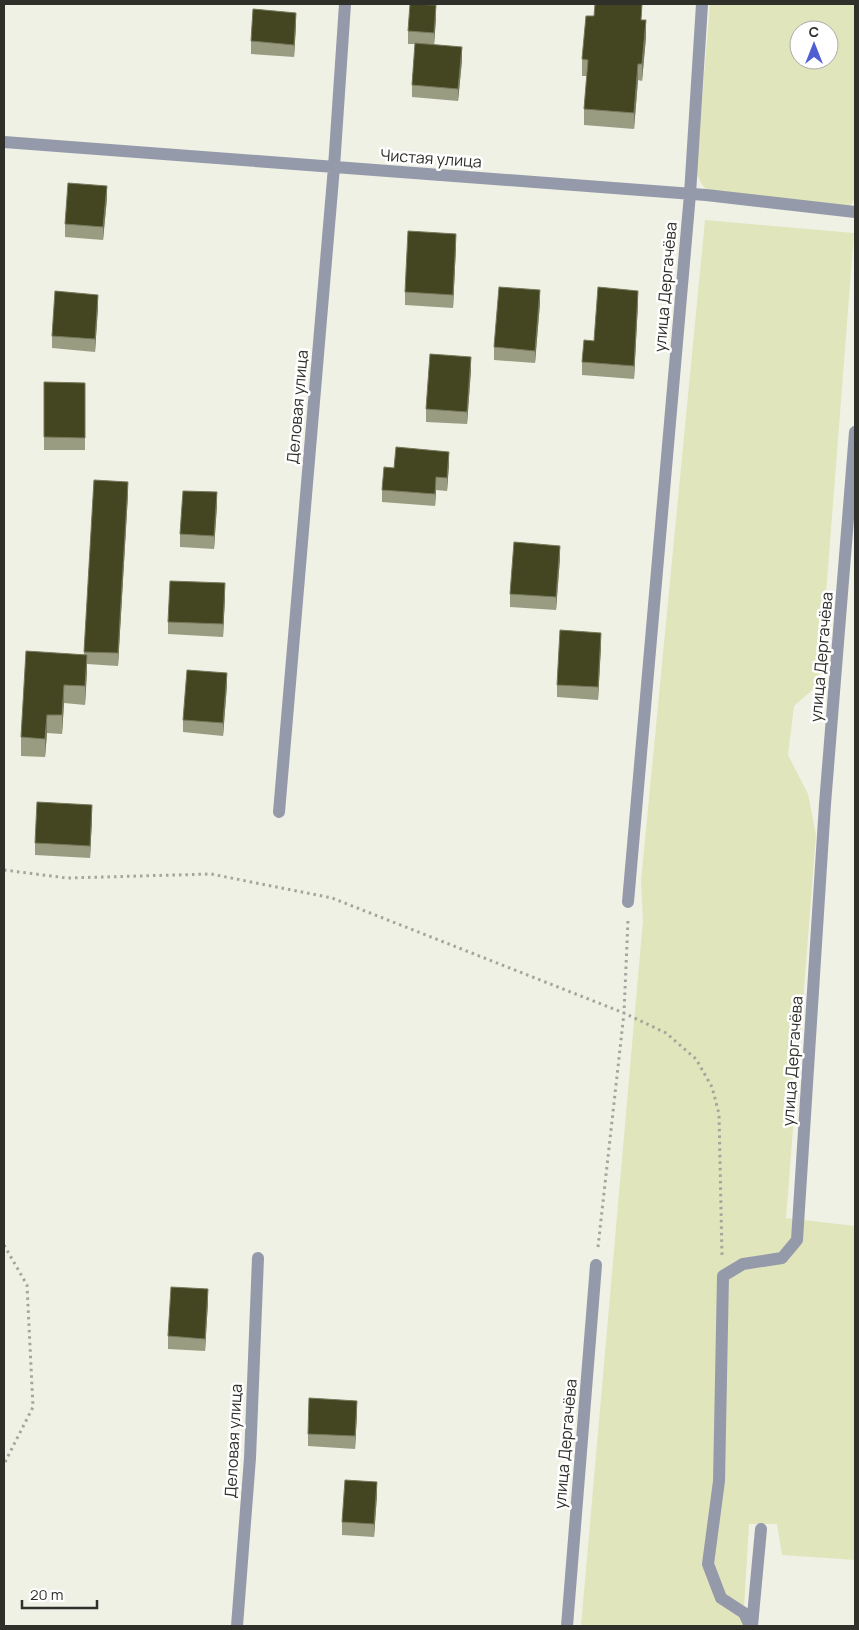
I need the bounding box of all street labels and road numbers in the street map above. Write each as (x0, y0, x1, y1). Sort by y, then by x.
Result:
street label: Чистая улица (379, 143, 483, 173)
street label: улица Дергачёва (648, 221, 682, 353)
street label: Деловая улица (281, 349, 313, 465)
street label: улица Дергачёва (804, 591, 838, 723)
street label: улица Дергачёва (776, 995, 808, 1127)
street label: улица Дергачёва (548, 1378, 582, 1510)
street label: Деловая улица (219, 1383, 247, 1499)

